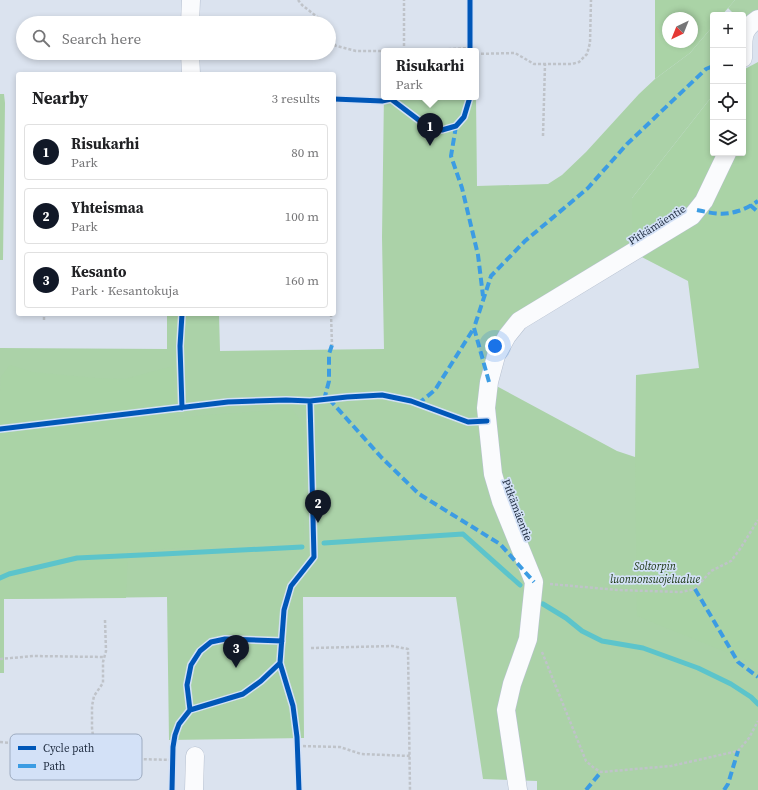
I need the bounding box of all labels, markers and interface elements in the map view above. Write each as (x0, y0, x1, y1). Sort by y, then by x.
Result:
north arrow (662, 12, 698, 48)
map controls (710, 12, 746, 156)
button: + (710, 12, 746, 48)
search box (16, 16, 336, 60)
icon: search (30, 27, 52, 49)
text: Search here (62, 28, 141, 49)
popup (381, 48, 479, 100)
button: − (710, 48, 746, 84)
text: Risukarhi (396, 55, 464, 76)
text: Park (396, 76, 423, 93)
button: locate (710, 84, 746, 120)
text: Nearby (32, 86, 88, 110)
text: 3 results (272, 90, 320, 107)
pin: 1 (417, 113, 443, 146)
button: layers (710, 120, 746, 156)
text: Risukarhi (71, 133, 139, 154)
text: 1 (42, 144, 50, 161)
text: 80 m (291, 144, 319, 161)
text: Park (71, 154, 98, 171)
text: Yhteismaa (71, 197, 144, 218)
street label: Pitkämäentie (625, 201, 689, 249)
text: 2 (42, 208, 50, 225)
text: 100 m (285, 208, 319, 225)
text: Park (71, 218, 98, 235)
text: Kesanto (71, 261, 126, 282)
text: 3 (42, 272, 50, 289)
text: 160 m (285, 272, 319, 289)
text: Park · Kesantokuja (71, 282, 179, 299)
your location (485, 336, 505, 356)
street label: Pitkämäentie (498, 477, 536, 543)
pin: 2 (305, 490, 331, 523)
park label: Soltorpin luonnonsuojelualue (610, 559, 701, 587)
pin: 3 (223, 635, 249, 668)
legend (10, 734, 142, 780)
text: Cycle path (43, 741, 95, 756)
text: Path (43, 759, 66, 774)

